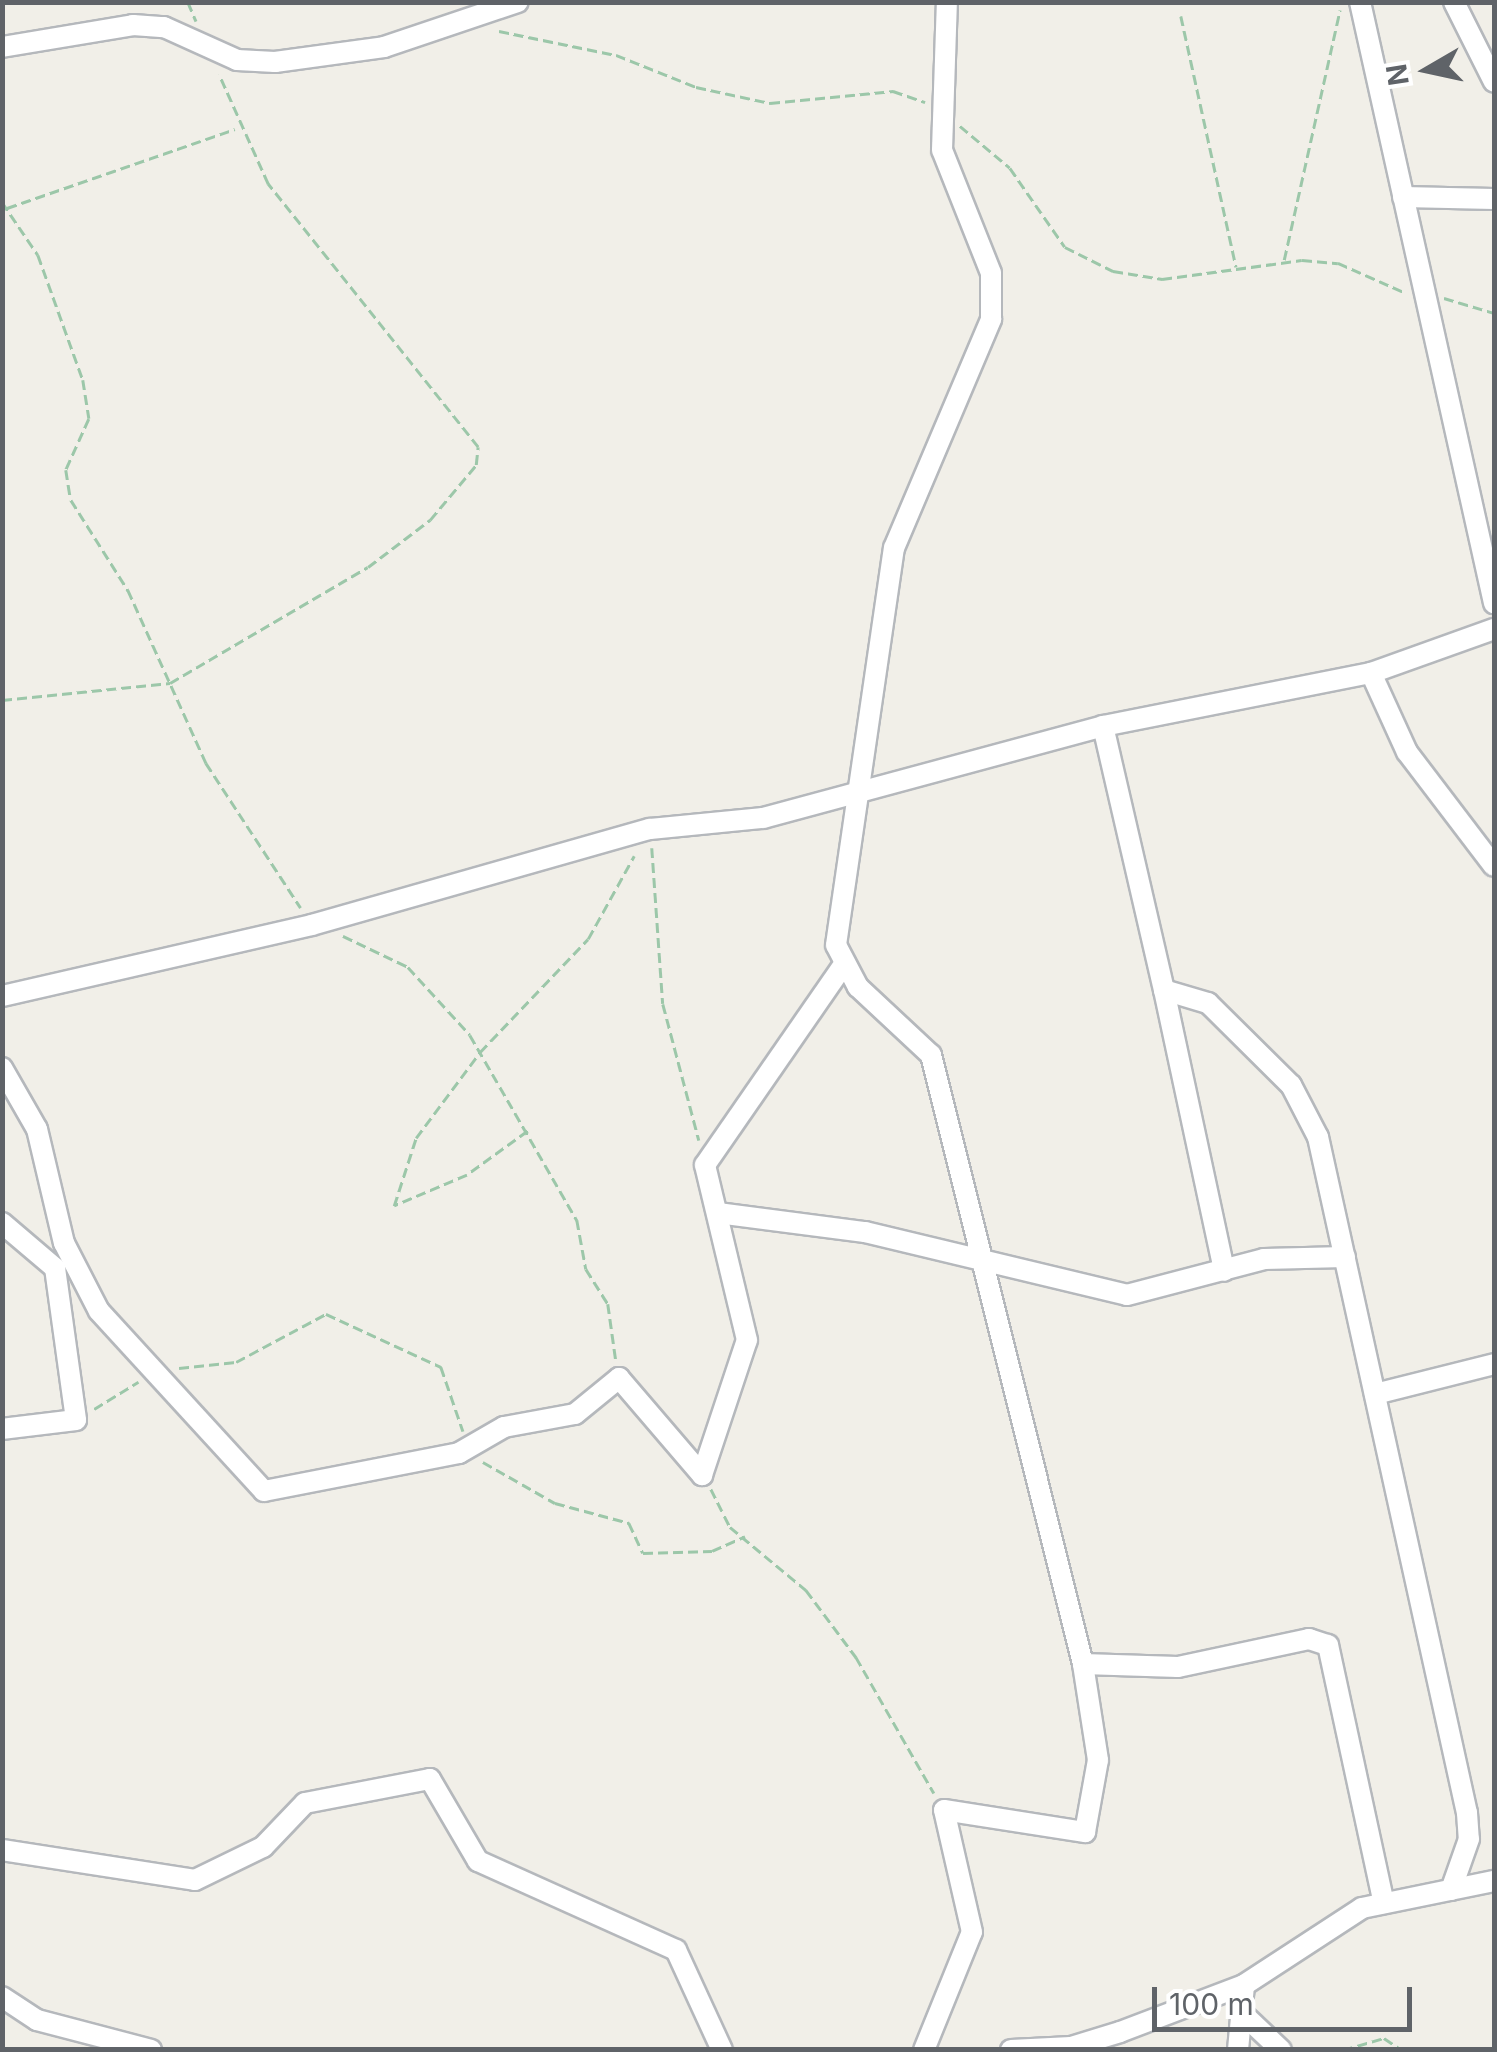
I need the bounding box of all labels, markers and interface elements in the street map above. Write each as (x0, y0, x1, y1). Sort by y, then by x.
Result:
north arrow (1377, 20, 1477, 120)
text: N (1379, 61, 1416, 88)
scale bar (1157, 1967, 1417, 2029)
text: 100 m (1169, 1986, 1254, 2022)

